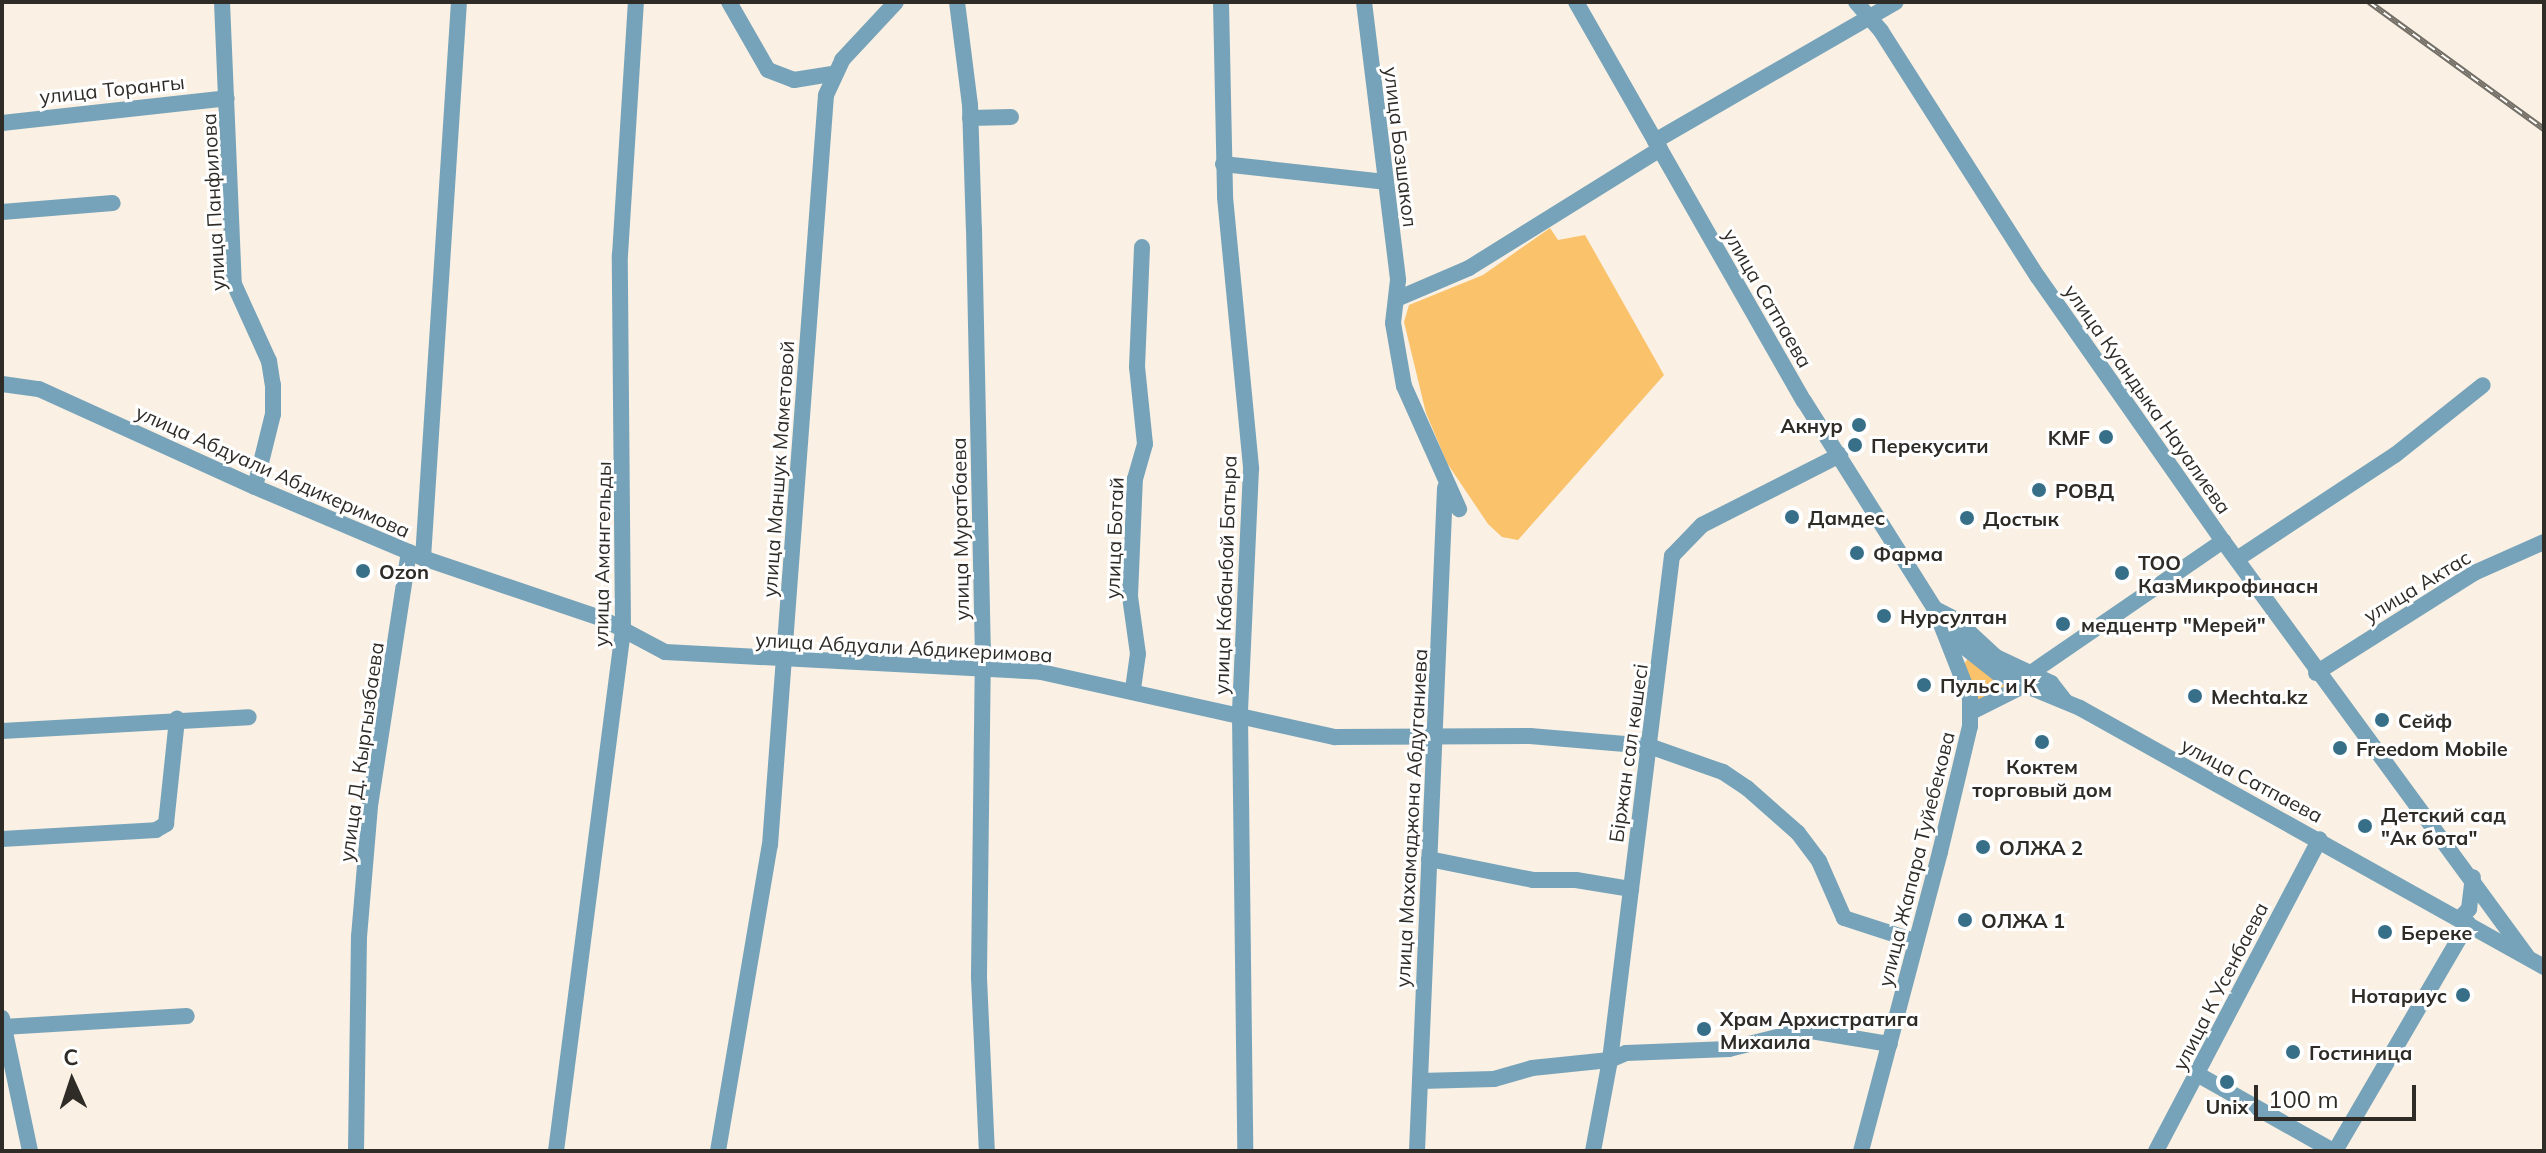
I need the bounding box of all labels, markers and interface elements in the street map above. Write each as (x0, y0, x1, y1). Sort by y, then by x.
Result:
street label: улица Бозшакол (1379, 65, 1423, 229)
street label: улица Торангы (38, 69, 186, 109)
street label: улица Панфилова (196, 113, 230, 291)
street label: улица Сатпаева (1718, 224, 1818, 372)
street label: улица Куандыка Науалиева (2059, 280, 2237, 518)
street label: улица Маншук Маметовой (757, 340, 799, 598)
street label: улица Абдуали Абдикеримова (132, 399, 414, 543)
place label: Акнур (1780, 413, 1843, 437)
marker: Акнур (1850, 416, 1868, 434)
place label: KMF (2048, 425, 2090, 449)
marker: KMF (2097, 428, 2115, 446)
place label: Перекусити (1871, 433, 1989, 457)
marker: Перекусити (1846, 436, 1864, 454)
street label: улица Муратбаева (946, 437, 974, 621)
street label: улица Кабанбай Батыра (1209, 455, 1241, 695)
street label: улица Амангельды (588, 461, 616, 647)
street label: улица Ботай (1100, 477, 1128, 599)
place label: РОВД (2055, 478, 2114, 502)
marker: РОВД (2030, 481, 2048, 499)
place label: Дамдес (1808, 505, 1885, 529)
place label: Достык (1983, 506, 2059, 530)
marker: Дамдес (1783, 508, 1801, 526)
marker: Достык (1958, 509, 1976, 527)
place label: Фарма (1873, 541, 1943, 565)
marker: Фарма (1848, 544, 1866, 562)
street label: улица Актас (2359, 545, 2475, 627)
place label: ТОО КазМикрофинасн (2138, 550, 2318, 597)
place label: Ozon (379, 559, 429, 583)
marker: Ozon (354, 562, 372, 580)
marker: ТОО КазМикрофинасн (2113, 564, 2131, 582)
place label: Нурсултан (1900, 604, 2007, 628)
marker: Нурсултан (1875, 607, 1893, 625)
place label: медцентр "Мерей" (2081, 612, 2266, 636)
marker: медцентр "Мерей" (2052, 613, 2074, 635)
street label: улица Абдуали Абдикеримова (755, 627, 1053, 667)
street label: улица Д. Кыргызбаева (334, 641, 388, 863)
street label: улица Махамаджона Абдуганиева (1390, 648, 1432, 988)
street label: Біржан сал көшесі (1604, 662, 1652, 844)
place label: Пульс и К (1940, 673, 2037, 697)
marker: Пульс и К (1915, 676, 1933, 694)
place label: Mechta.kz (2211, 684, 2308, 708)
marker: Mechta.kz (2186, 687, 2204, 705)
place label: Сейф (2398, 708, 2452, 732)
marker: Сейф (2373, 711, 2391, 729)
street label: улица Жапара Туйебекова (1873, 729, 1959, 989)
marker: Коктем торговый дом (2033, 733, 2051, 751)
street label: улица Сатпаева (2177, 733, 2327, 827)
place label: Freedom Mobile (2356, 736, 2508, 760)
marker: Freedom Mobile (2331, 739, 2349, 757)
place label: Коктем торговый дом (1972, 754, 2112, 801)
place label: Детский сад "Ак бота" (2381, 802, 2506, 849)
marker: Детский сад "Ак бота" (2356, 817, 2374, 835)
place label: ОЛЖА 2 (1999, 835, 2083, 859)
marker: ОЛЖА 2 (1974, 838, 1992, 856)
street label: улица К Усенбаева (2167, 898, 2273, 1074)
place label: ОЛЖА 1 (1981, 908, 2065, 932)
marker: ОЛЖА 1 (1956, 911, 1974, 929)
place label: Береке (2401, 920, 2473, 944)
marker: Береке (2376, 923, 2394, 941)
place label: Нотариус (2351, 983, 2447, 1007)
marker: Нотариус (2454, 986, 2472, 1004)
place label: Храм Архистратига Михаила (1720, 1006, 1919, 1053)
marker: Храм Архистратига Михаила (1695, 1020, 1713, 1038)
place label: Гостиница (2309, 1040, 2413, 1064)
north arrow (32, 1041, 112, 1121)
text: С (62, 1043, 79, 1071)
marker: Гостиница (2284, 1043, 2302, 1061)
scale bar (2258, 1069, 2420, 1119)
marker: Unix (2218, 1073, 2236, 1091)
text: 100 m (2268, 1084, 2339, 1114)
place label: Unix (2205, 1094, 2249, 1118)

